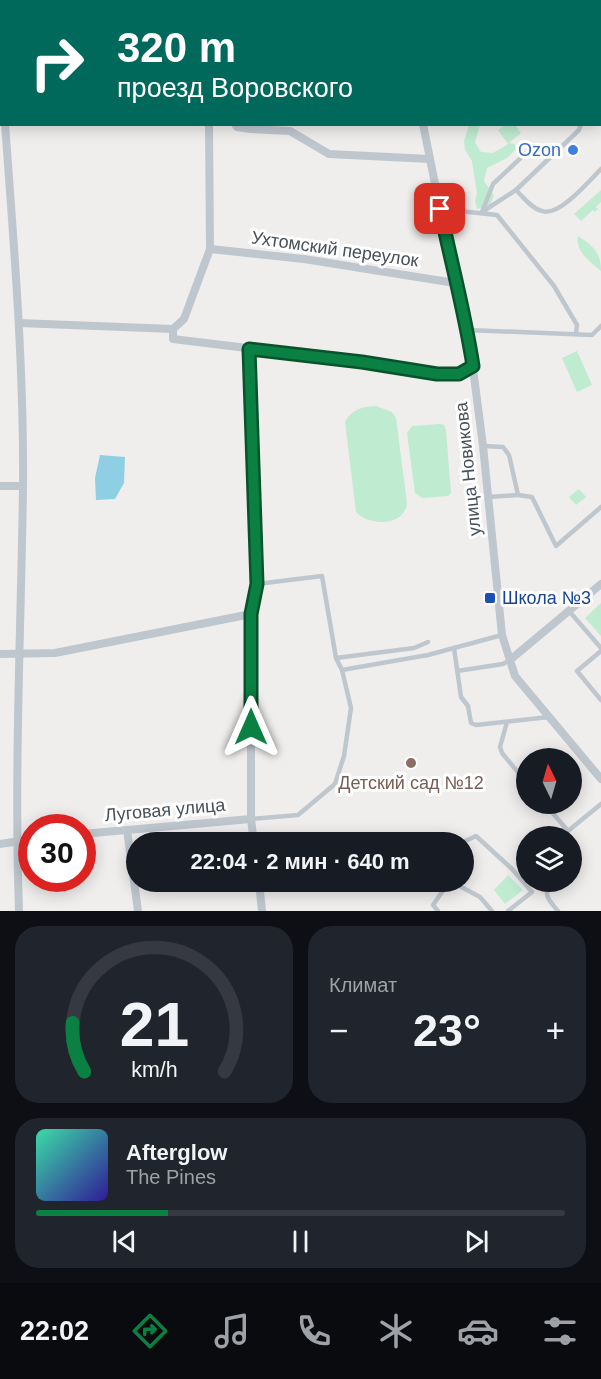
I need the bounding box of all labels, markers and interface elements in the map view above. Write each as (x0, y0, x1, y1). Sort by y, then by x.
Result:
icon: right (18, 24, 96, 102)
text: 320 m (117, 24, 236, 71)
text: проезд Воровского (117, 73, 353, 103)
place label: Ozon (518, 140, 561, 160)
marker: Ozon (566, 143, 580, 157)
pin (414, 183, 465, 234)
icon: arrive (423, 192, 456, 225)
street label: Ухтомский переулок (250, 227, 420, 271)
street label: улица Новикова (451, 400, 485, 537)
place label: Школа №3 (502, 588, 591, 608)
marker: Школа №3 (483, 591, 497, 605)
position arrow (219, 695, 283, 759)
north arrow (516, 748, 582, 814)
map controls (516, 748, 582, 892)
marker: Детский сад №12 (404, 756, 418, 770)
place label: Детский сад №12 (338, 773, 484, 793)
street label: Луговая улица (104, 795, 227, 825)
speed limit sign: 30 (18, 814, 96, 892)
button: layers (516, 826, 582, 892)
text: 22:04 · 2 мин · 640 m (190, 849, 410, 874)
text: Климат (329, 974, 397, 996)
text: 21 (119, 990, 189, 1059)
text: 23° (413, 1005, 481, 1056)
text: − (329, 1012, 348, 1049)
text: + (546, 1012, 565, 1049)
text: km/h (131, 1058, 177, 1082)
text: Afterglow (126, 1140, 227, 1165)
text: The Pines (126, 1166, 216, 1188)
icon: previous (108, 1225, 141, 1258)
icon: pause (284, 1225, 317, 1258)
icon: next (460, 1225, 493, 1258)
icon: directions (129, 1310, 171, 1352)
icon: music (211, 1310, 253, 1352)
icon: phone (293, 1310, 335, 1352)
icon: climate (375, 1310, 417, 1352)
icon: car (457, 1310, 499, 1352)
icon: filters (539, 1310, 581, 1352)
text: 22:02 (20, 1316, 89, 1346)

